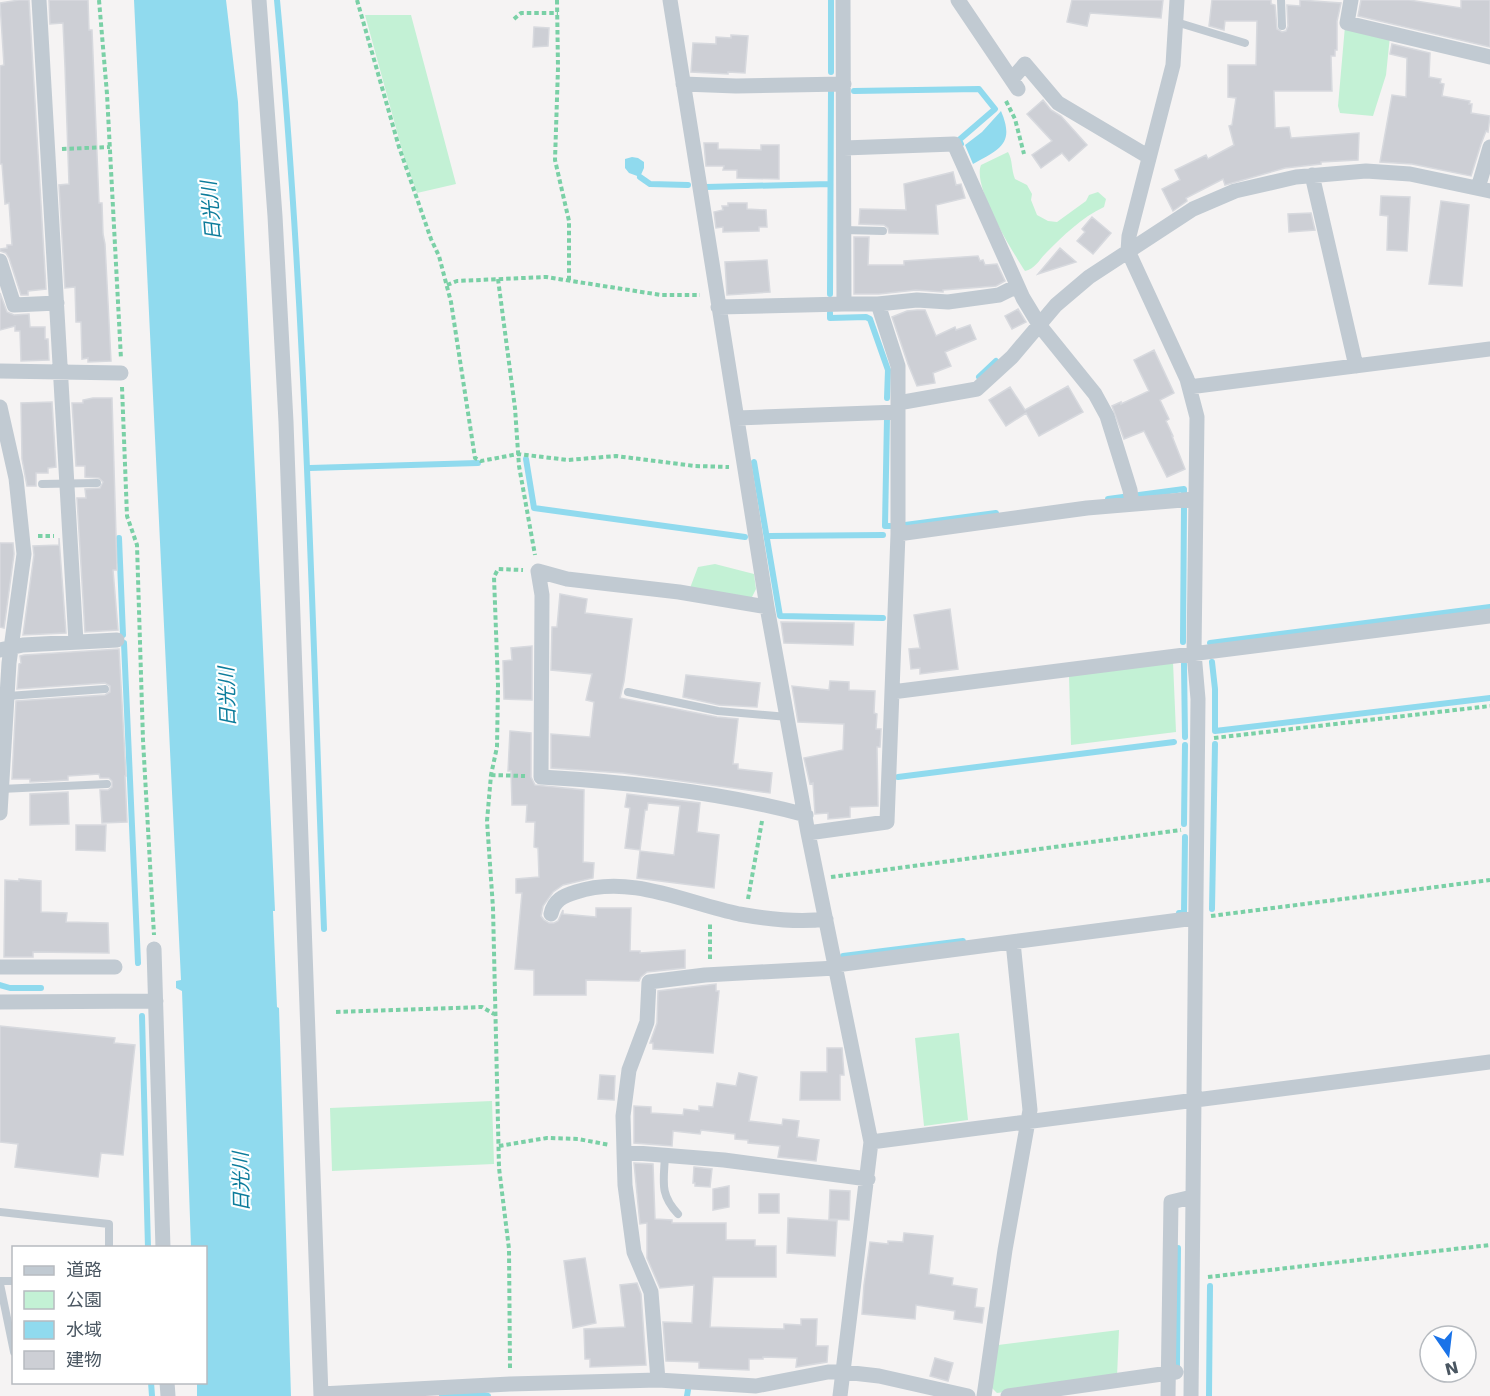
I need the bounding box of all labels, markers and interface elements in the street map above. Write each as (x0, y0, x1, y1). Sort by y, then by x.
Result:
water label: 日光川 (196, 178, 226, 242)
water label: 日光川 (214, 665, 240, 727)
water label: 日光川 (228, 1150, 254, 1212)
legend (12, 1246, 207, 1384)
text: 道路 (66, 1259, 102, 1280)
text: 公園 (66, 1289, 102, 1310)
text: 水域 (66, 1319, 102, 1340)
north arrow (1418, 1324, 1478, 1384)
text: 建物 (66, 1349, 102, 1370)
text: N (1443, 1357, 1460, 1379)

